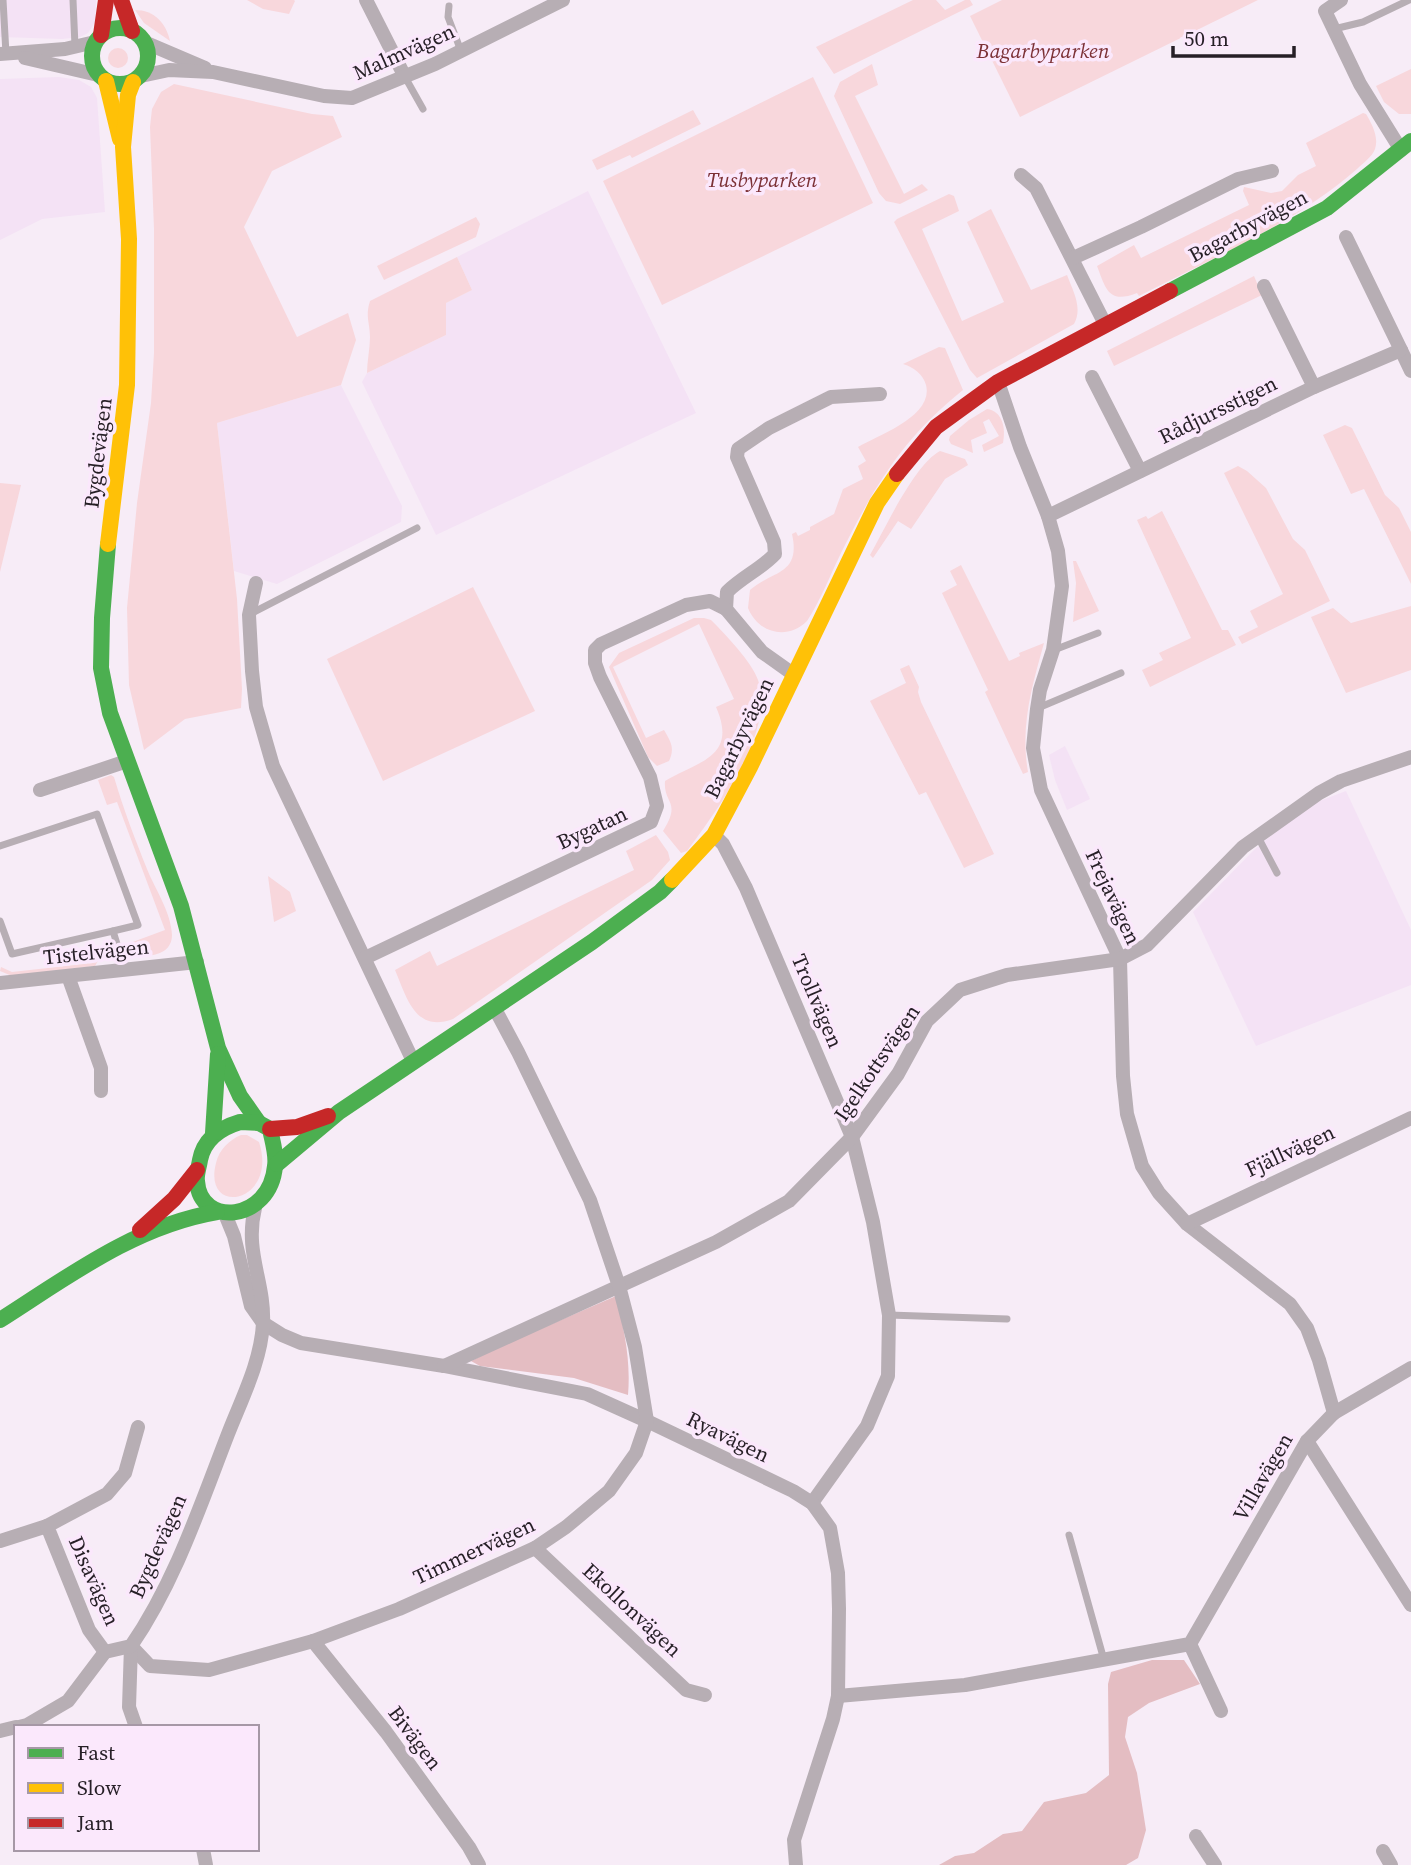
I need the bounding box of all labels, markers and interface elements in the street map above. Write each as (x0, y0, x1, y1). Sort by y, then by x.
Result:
scale bar (1173, 14, 1294, 58)
street label: Malmvägen (348, 16, 460, 87)
text: 50 m (1184, 24, 1229, 53)
park label: Bagarbyparken (976, 36, 1110, 65)
park label: Tusbyparken (707, 165, 817, 194)
street label: Bagarbyvägen (1183, 182, 1313, 269)
street label: Rådjursstigen (1154, 368, 1282, 451)
street label: Bygdevägen (76, 396, 119, 510)
street label: Bagarbyvägen (697, 672, 780, 803)
street label: Bygatan (552, 799, 632, 856)
street label: Frejavägen (1079, 844, 1148, 949)
street label: Tistelvägen (42, 931, 151, 971)
street label: Trollvägen (785, 949, 850, 1052)
street label: Igelkottsvägen (827, 998, 926, 1127)
street label: Fjällvägen (1240, 1117, 1340, 1184)
street label: Ryavägen (682, 1404, 775, 1469)
street label: Villavägen (1226, 1427, 1300, 1526)
street label: Bygdevägen (122, 1489, 194, 1603)
street label: Timmervägen (408, 1510, 540, 1591)
street label: Disavägen (62, 1531, 127, 1631)
street label: Ekollonvägen (576, 1556, 689, 1663)
street label: Bivägen (382, 1699, 449, 1776)
legend (14, 1725, 259, 1851)
text: Fast (77, 1738, 115, 1767)
text: Slow (77, 1773, 121, 1802)
text: Jam (76, 1808, 114, 1837)

